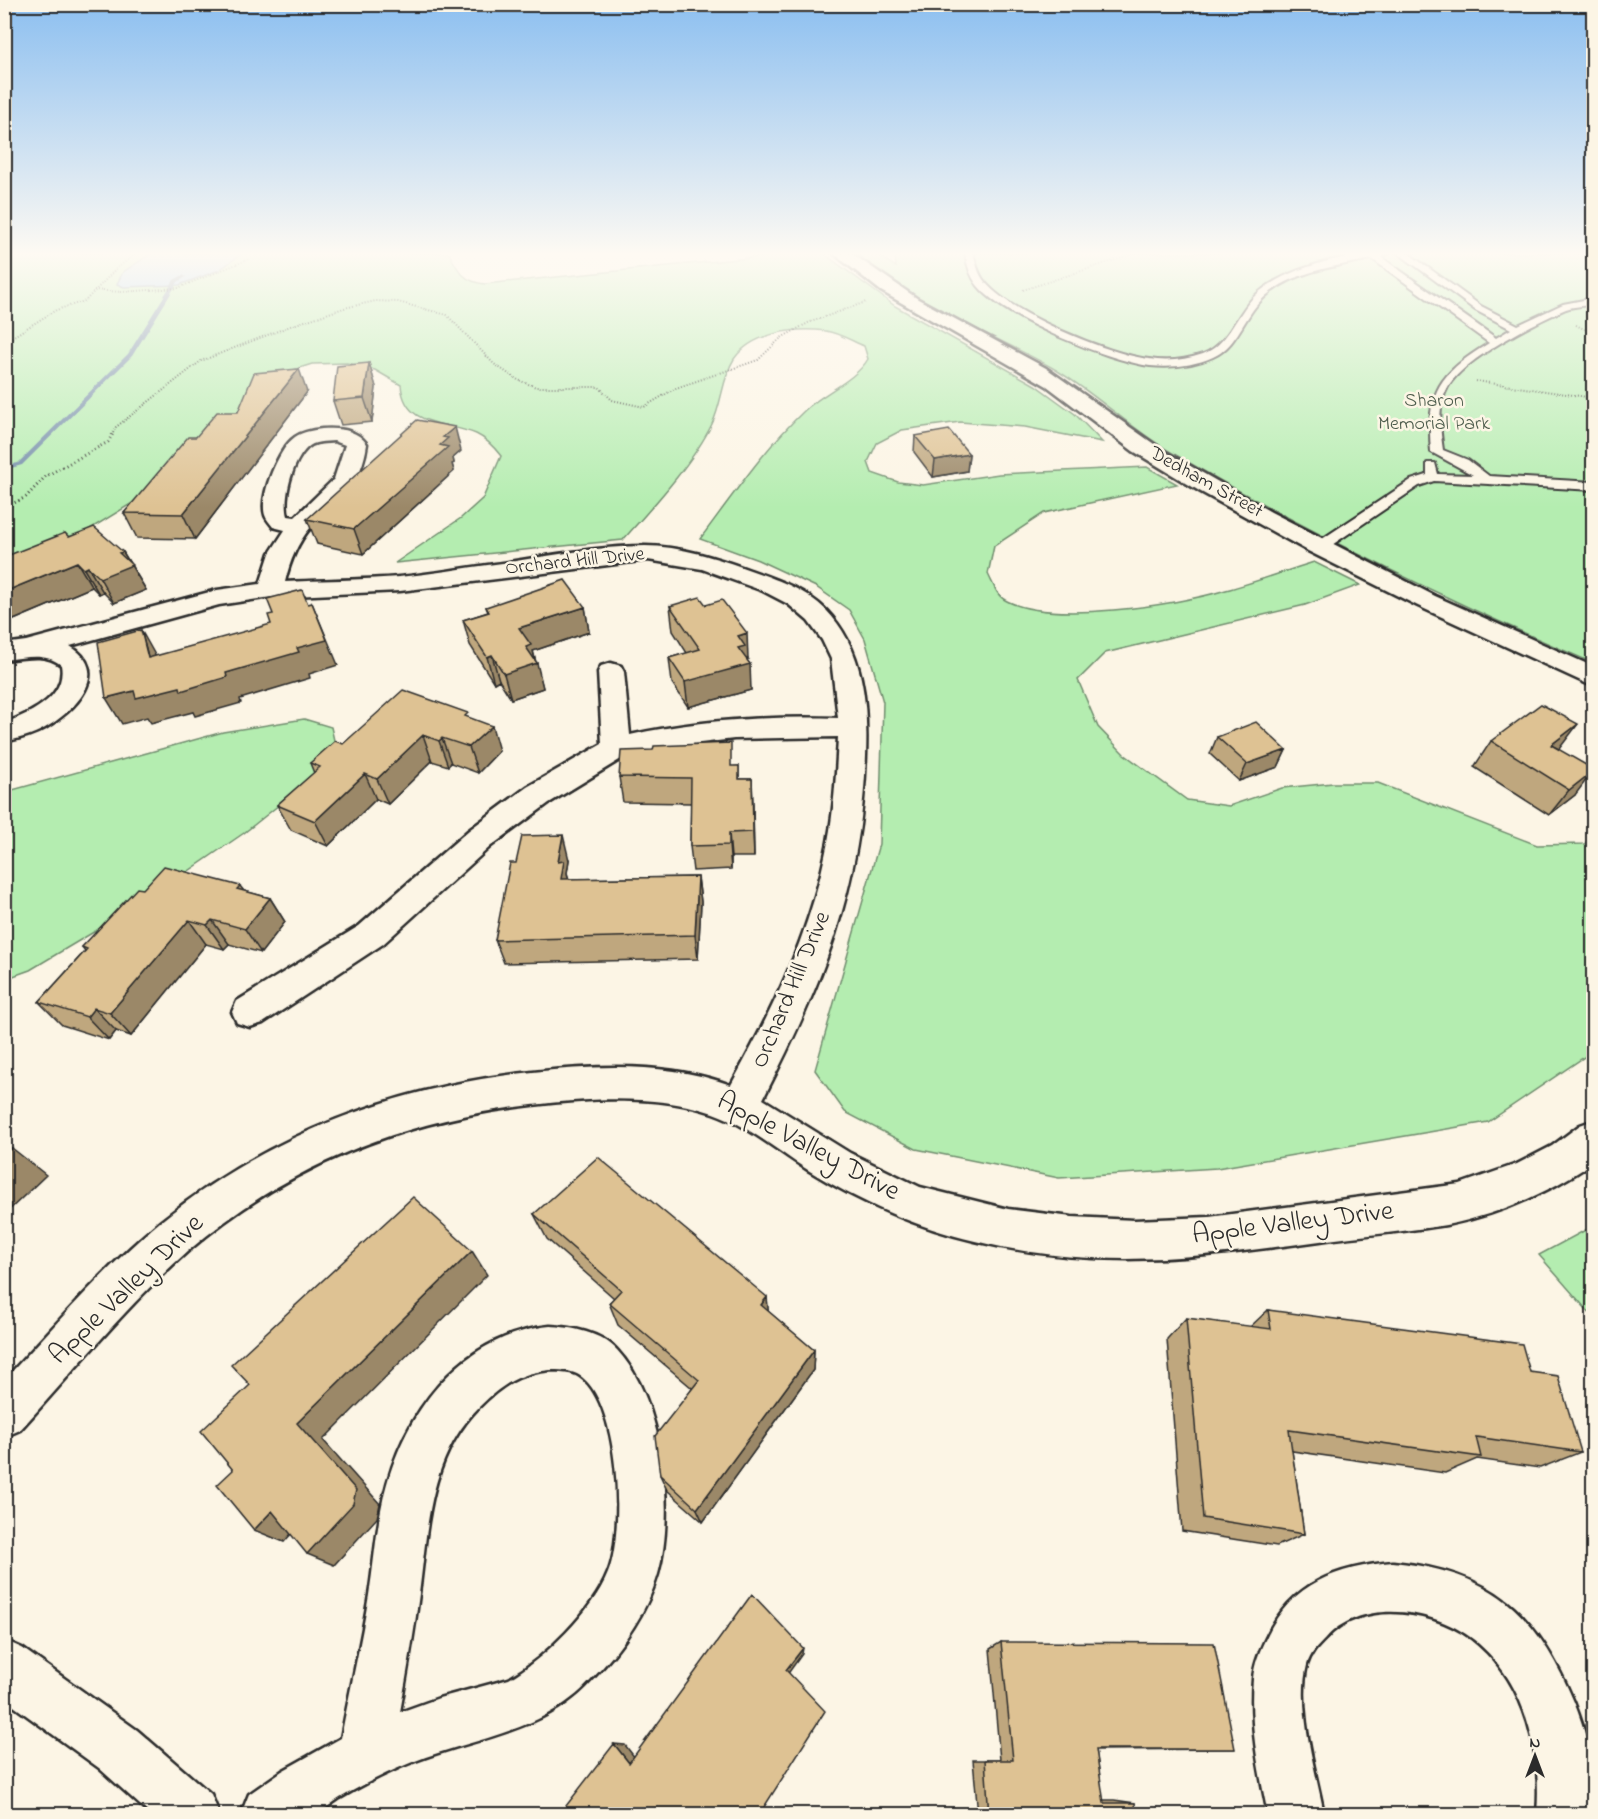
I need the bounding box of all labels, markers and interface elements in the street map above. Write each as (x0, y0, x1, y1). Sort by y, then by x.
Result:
park label: Sharon Memorial Park (1378, 387, 1490, 439)
street label: Dedham Street (1143, 439, 1268, 526)
street label: Orchard Hill Drive (504, 540, 646, 584)
street label: Orchard Hill Drive (743, 906, 841, 1074)
street label: Apple Valley Drive (709, 1081, 907, 1213)
street label: Apple Valley Drive (1190, 1191, 1396, 1257)
street label: Apple Valley Drive (40, 1205, 214, 1375)
north arrow (1505, 1726, 1565, 1786)
text: N (1530, 1731, 1541, 1755)

